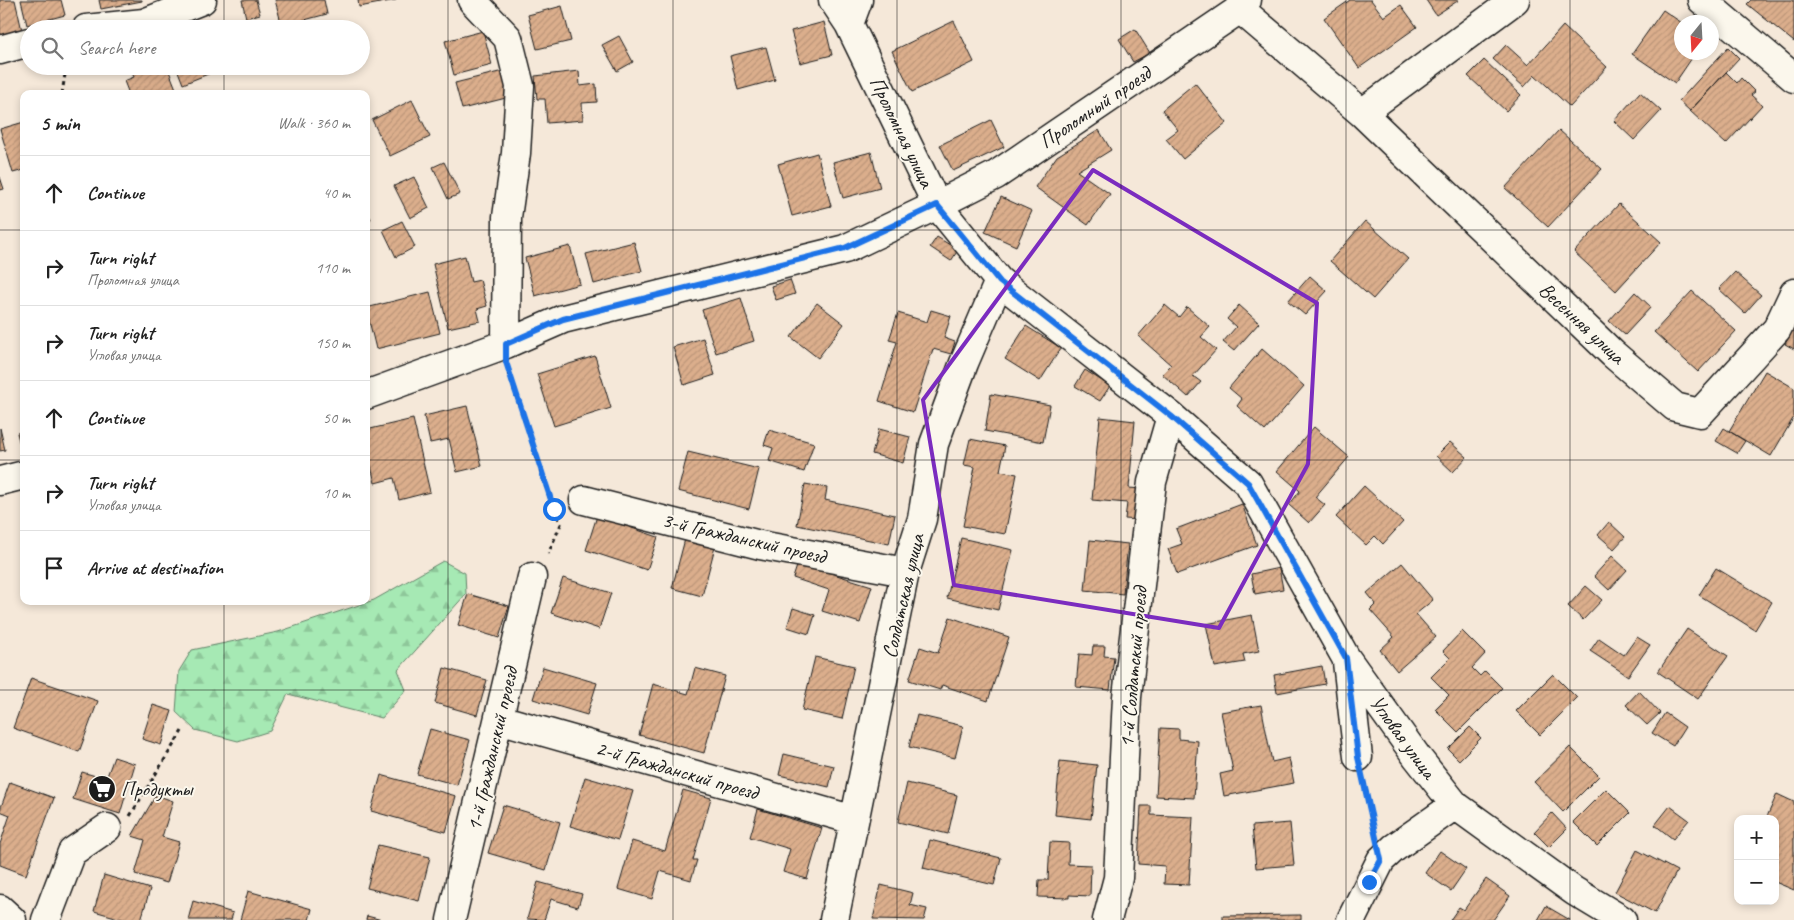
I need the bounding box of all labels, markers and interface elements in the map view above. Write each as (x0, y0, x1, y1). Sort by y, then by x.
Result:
north arrow (1674, 15, 1719, 60)
search box (20, 20, 370, 75)
icon: search (38, 34, 66, 62)
text: Search here (78, 36, 155, 60)
street label: Проломный проезд (1034, 59, 1158, 154)
street label: Проломная улица (864, 72, 941, 193)
text: 5 min (40, 110, 80, 136)
text: Walk · 360 m (278, 113, 350, 133)
icon: ahead (40, 179, 68, 207)
text: Continue (87, 181, 144, 205)
text: 40 m (323, 183, 350, 203)
text: Turn right (87, 246, 154, 270)
icon: right (40, 254, 68, 282)
text: 110 m (316, 258, 350, 278)
text: Проломная улица (87, 270, 179, 290)
street label: Весенняя улица (1534, 277, 1632, 371)
text: Turn right (87, 321, 154, 345)
icon: right (40, 329, 68, 357)
text: 150 m (316, 333, 350, 353)
text: Угловая улица (87, 345, 161, 365)
icon: ahead (40, 404, 68, 432)
text: Continue (87, 406, 144, 430)
text: 50 m (323, 408, 350, 428)
text: Turn right (87, 471, 154, 495)
icon: right (40, 479, 68, 507)
text: 10 m (323, 483, 350, 503)
text: Угловая улица (87, 495, 161, 515)
route start (543, 498, 566, 521)
street label: 3-й Гражданский проезд (660, 507, 831, 570)
street label: Солдатская улица (876, 530, 930, 661)
icon: arrive (40, 554, 68, 582)
text: Arrive at destination (87, 556, 223, 580)
street label: 1-й Солдатский проезд (1113, 583, 1153, 748)
street label: 1-й Гражданский проезд (461, 662, 524, 833)
street label: Угловая улица (1364, 690, 1443, 786)
street label: 2-й Гражданский проезд (593, 734, 764, 806)
supermarket icon: Продукты (87, 774, 117, 804)
place label: Продукты (121, 776, 194, 802)
map controls (1734, 815, 1779, 905)
button: + (1734, 815, 1779, 860)
button: − (1734, 860, 1779, 905)
route end (1358, 871, 1381, 894)

